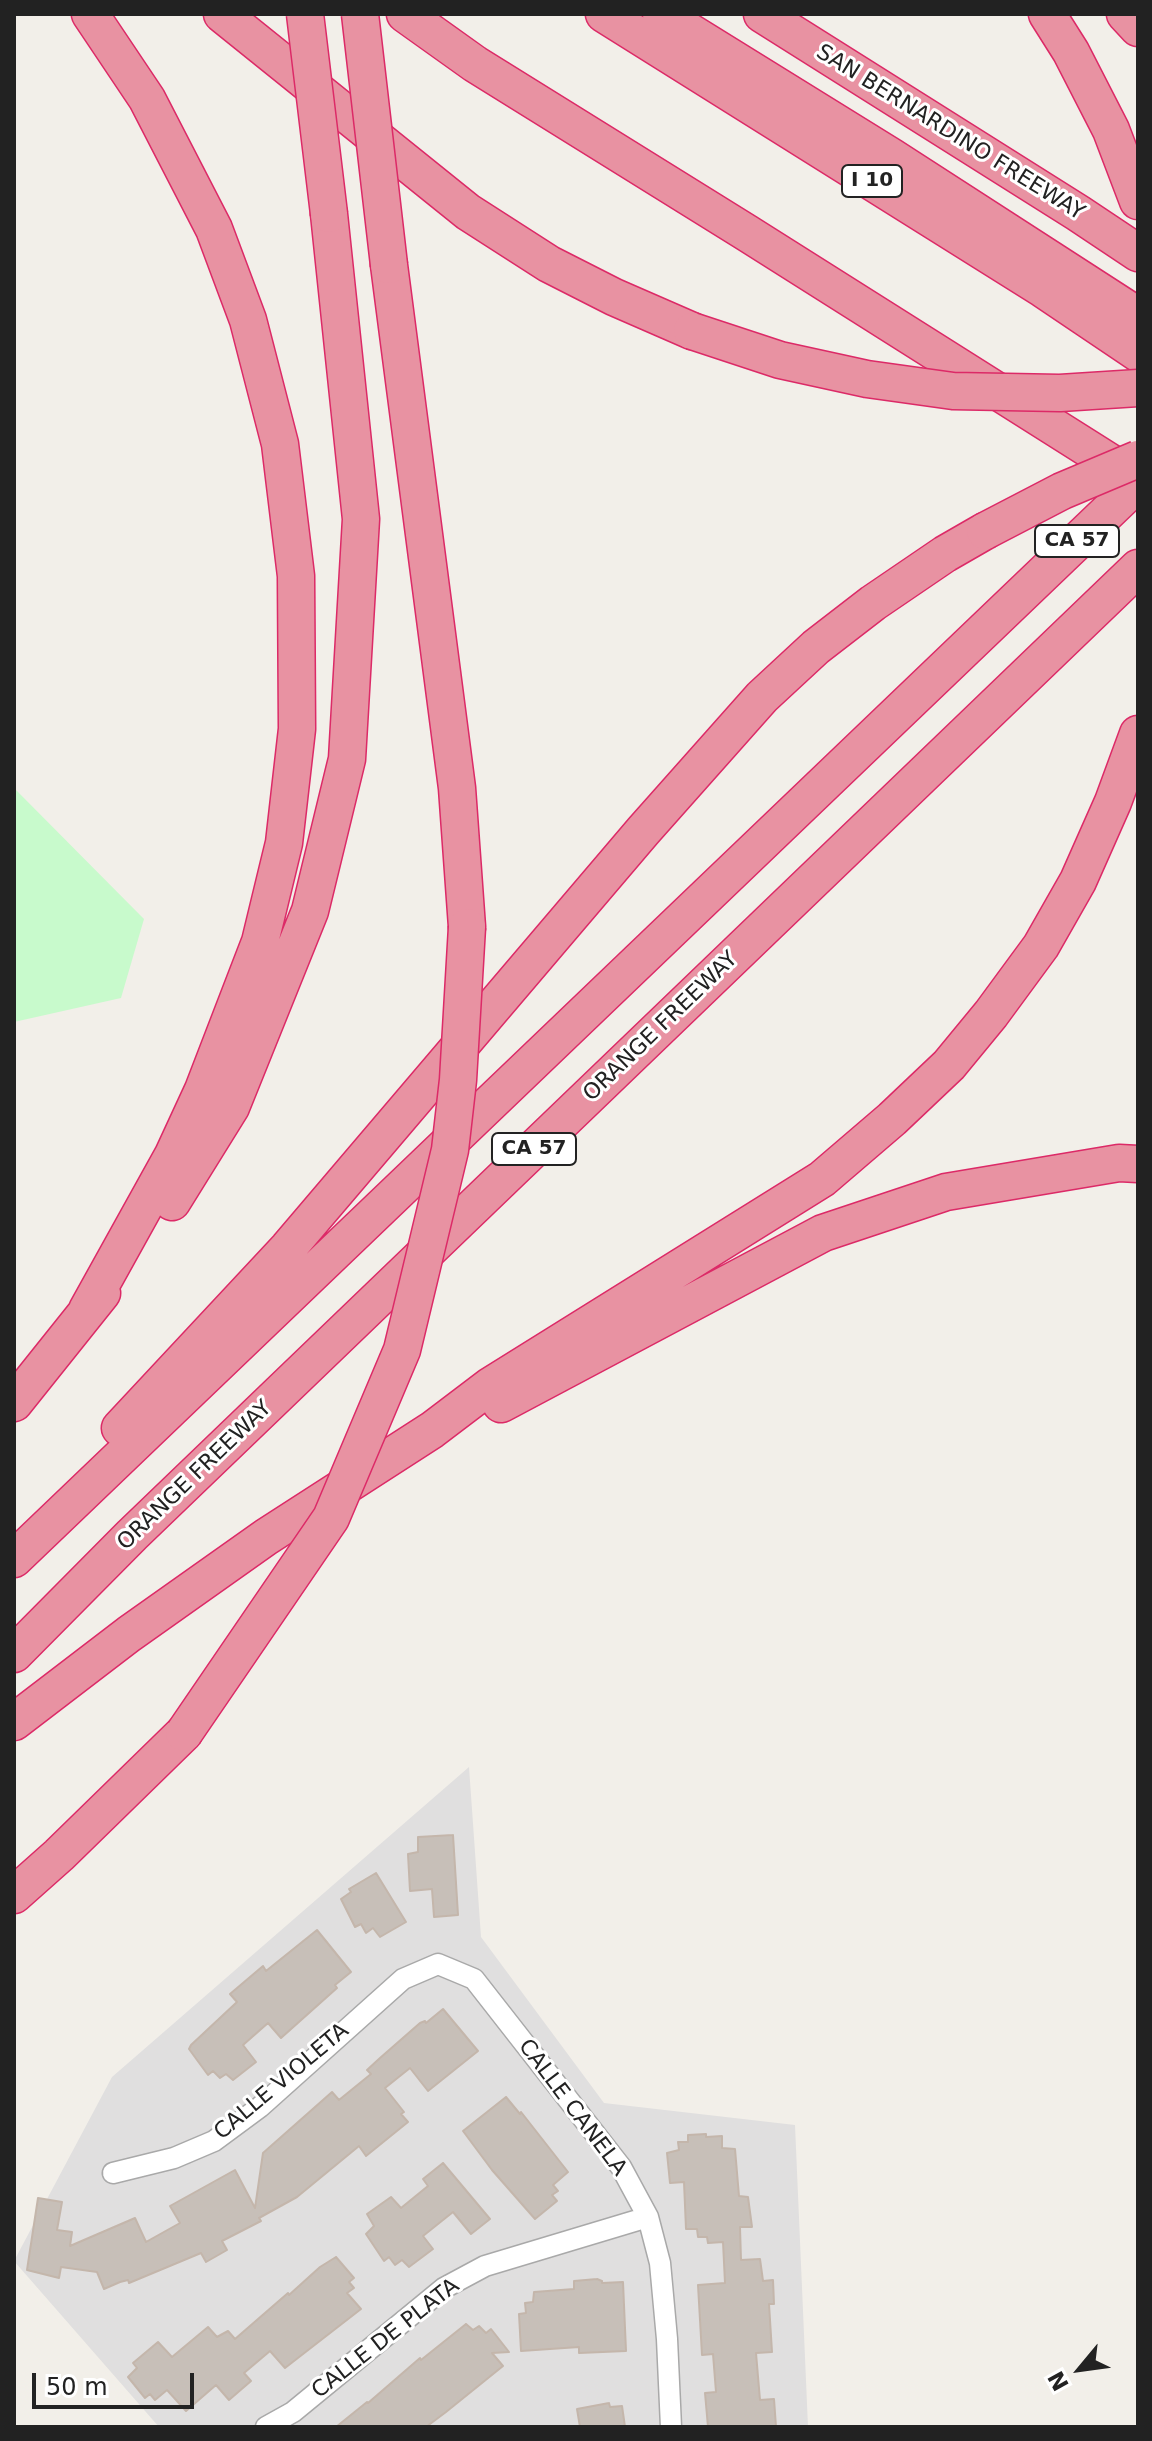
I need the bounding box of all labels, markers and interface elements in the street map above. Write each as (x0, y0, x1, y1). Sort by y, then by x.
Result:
street label: SAN BERNARDINO FREEWAY (811, 39, 1089, 227)
road number: I 10 (842, 165, 902, 197)
road number: CA 57 (1035, 525, 1119, 557)
street label: ORANGE FREEWAY (578, 947, 744, 1107)
road number: CA 57 (492, 1133, 576, 1165)
street label: ORANGE FREEWAY (112, 1396, 278, 1556)
street label: CALLE VIOLETA (209, 2018, 355, 2146)
street label: CALLE CANELA (512, 2034, 632, 2182)
street label: CALLE DE PLATA (307, 2273, 465, 2405)
north arrow (1040, 2329, 1120, 2409)
scale bar (36, 2357, 198, 2407)
text: N (1043, 2367, 1074, 2395)
text: 50 m (46, 2373, 108, 2401)

